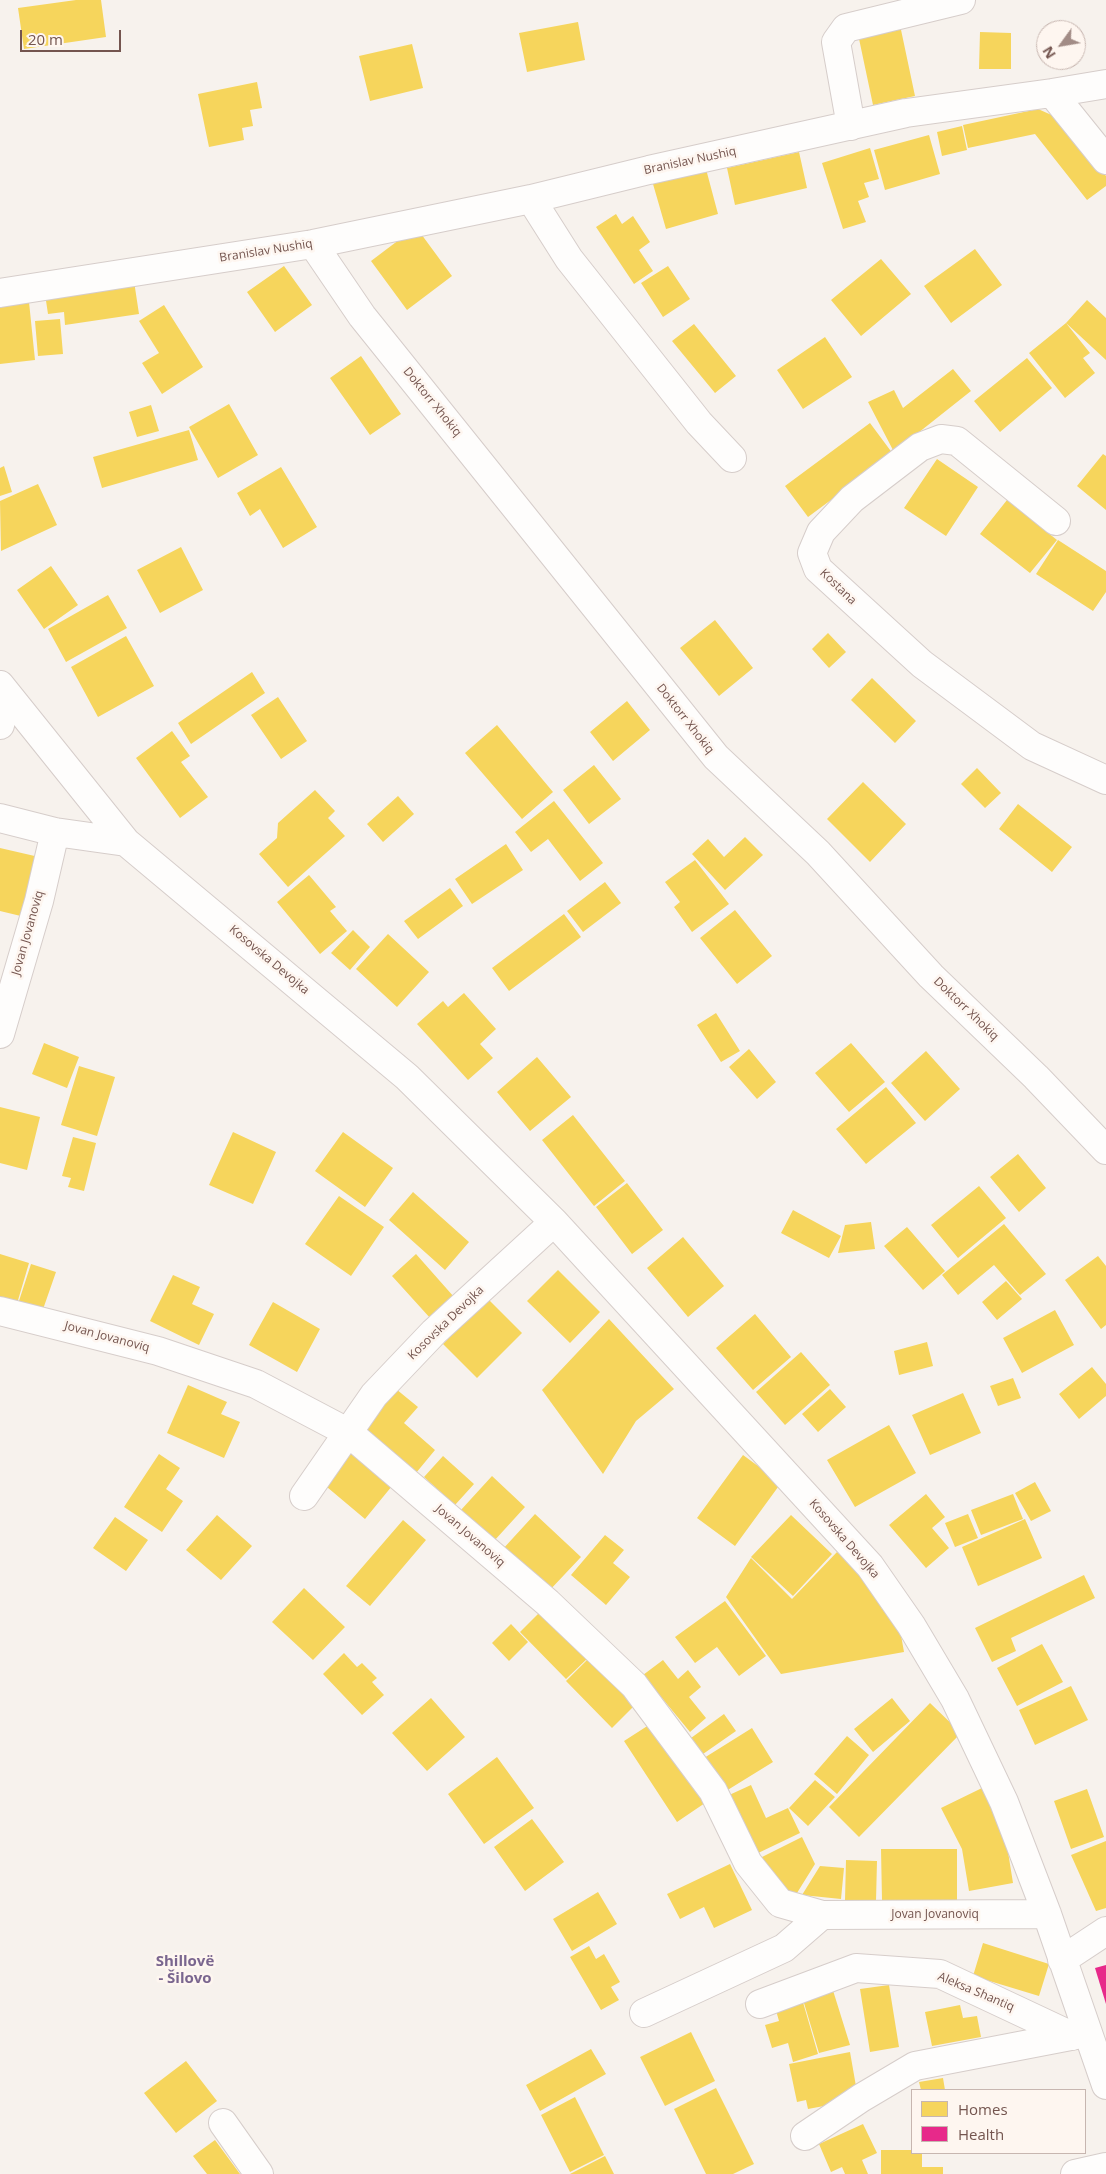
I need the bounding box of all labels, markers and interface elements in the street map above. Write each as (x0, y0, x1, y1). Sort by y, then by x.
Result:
scale bar (22, 20, 124, 52)
north arrow (1036, 20, 1086, 70)
text: 20 m (28, 29, 63, 49)
text: N (1038, 43, 1060, 63)
street label: Branislav Nushiq (642, 144, 738, 178)
street label: Branislav Nushiq (218, 237, 314, 265)
street label: Doktorr Xhokiq (400, 365, 464, 439)
street label: Kostana (817, 566, 859, 608)
street label: Doktorr Xhokiq (653, 681, 717, 757)
street label: Jovan Jovanoviq (9, 889, 47, 977)
street label: Kosovska Devojka (226, 922, 312, 998)
street label: Doktorr Xhokiq (930, 974, 1002, 1044)
street label: Kosovska Devojka (405, 1283, 487, 1363)
street label: Jovan Jovanoviq (63, 1319, 151, 1355)
street label: Kosovska Devojka (806, 1497, 882, 1581)
street label: Jovan Jovanoviq (432, 1502, 508, 1570)
street label: Jovan Jovanoviq (891, 1908, 979, 1922)
district label: Shillovë - Šilovo (156, 1953, 214, 1988)
street label: Aleksa Shantiq (936, 1969, 1016, 2015)
legend (911, 2089, 1086, 2154)
text: Homes (958, 2099, 1008, 2119)
text: Health (958, 2124, 1004, 2144)

